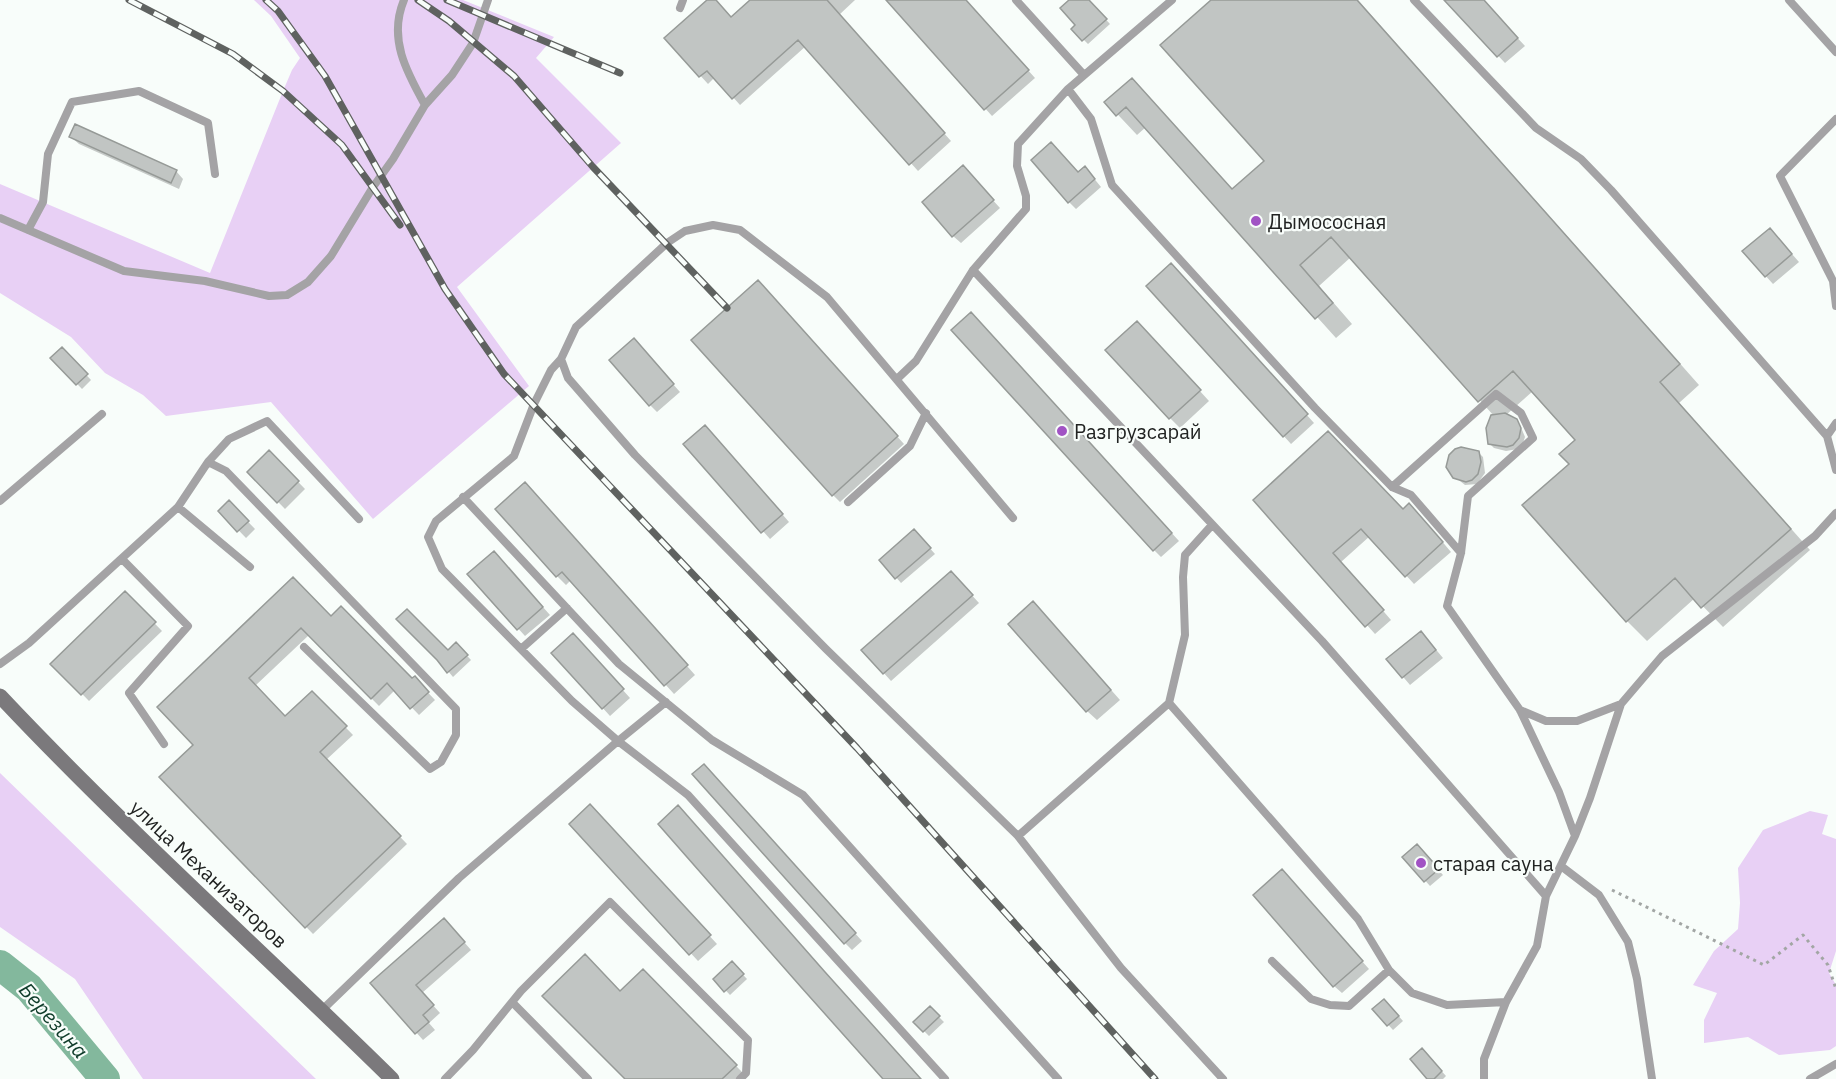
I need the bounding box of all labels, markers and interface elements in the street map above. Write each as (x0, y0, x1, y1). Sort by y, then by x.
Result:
place label: Дымососная (1268, 208, 1386, 235)
marker: Дымососная (1249, 214, 1263, 228)
place label: Разгрузсарай (1074, 418, 1202, 445)
marker: Разгрузсарай (1055, 424, 1069, 438)
street label: улица Механизаторов (124, 794, 294, 954)
place label: старая сауна (1433, 850, 1554, 877)
marker: старая сауна (1414, 856, 1428, 870)
water label: Березина (13, 976, 95, 1064)

